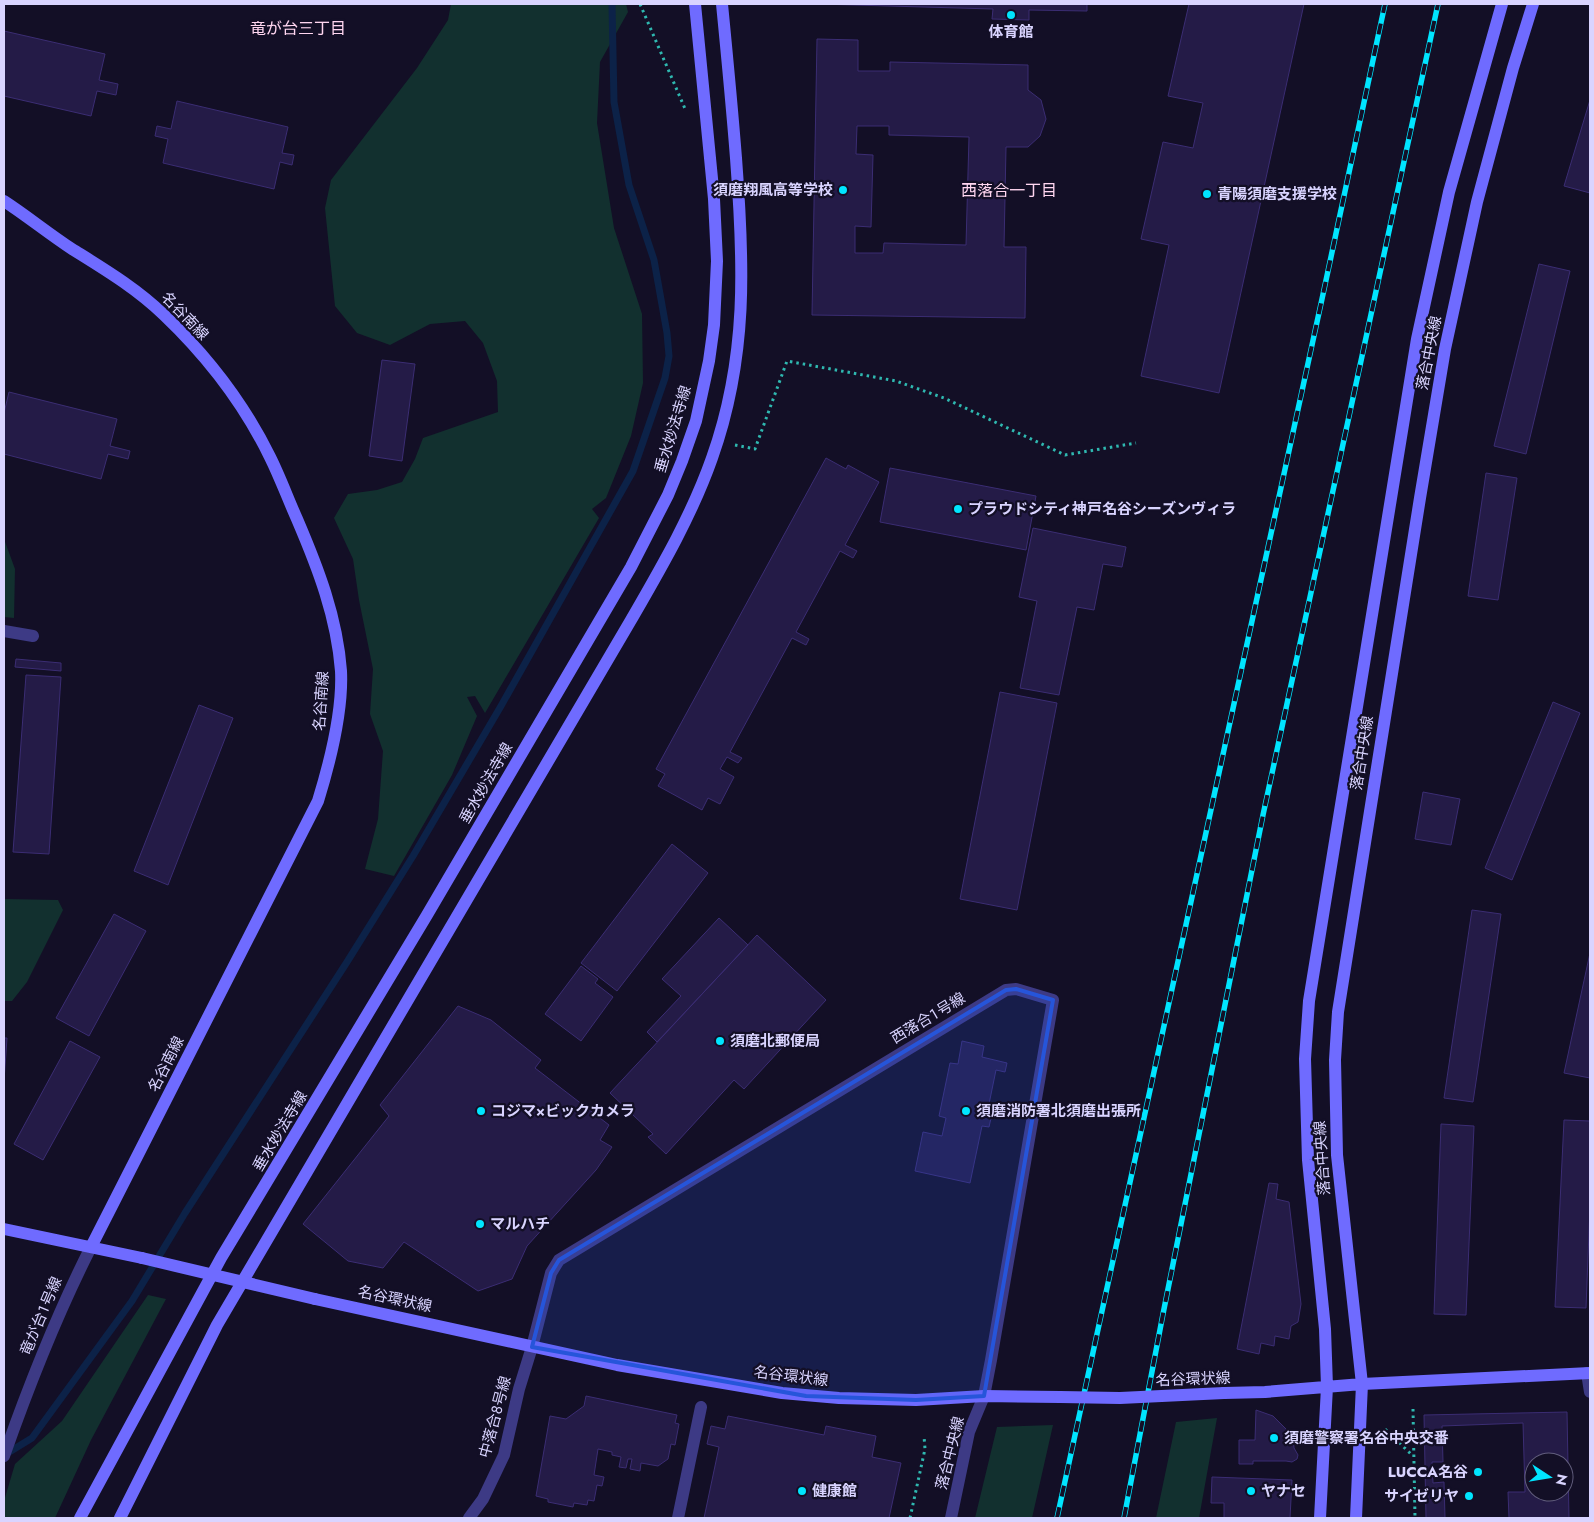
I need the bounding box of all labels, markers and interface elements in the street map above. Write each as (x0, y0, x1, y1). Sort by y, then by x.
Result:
marker: 体育館 (1005, 9, 1017, 21)
district label: 竜が台三丁目 (250, 17, 346, 40)
place label: 体育館 (988, 21, 1034, 43)
place label: 須磨翔風高等学校 (713, 179, 833, 201)
district label: 西落合一丁目 (961, 179, 1057, 202)
place label: 青陽須磨支援学校 (1217, 183, 1337, 205)
marker: 須磨翔風高等学校 (837, 184, 849, 196)
marker: 青陽須磨支援学校 (1201, 188, 1213, 200)
street label: 名谷南線 (156, 287, 214, 345)
street label: 落合中央線 (1411, 314, 1447, 392)
street label: 垂水妙法寺線 (649, 383, 697, 475)
place label: プラウドシティ神戸名谷シーズンヴィラ (968, 498, 1236, 520)
marker: プラウドシティ神戸名谷シーズンヴィラ (952, 503, 964, 515)
street label: 名谷南線 (308, 670, 334, 732)
street label: 落合中央線 (1345, 714, 1379, 792)
street label: 垂水妙法寺線 (454, 739, 518, 827)
street label: 西落合１号線 (886, 987, 970, 1049)
place label: 須磨北郵便局 (730, 1030, 820, 1052)
street label: 名谷南線 (143, 1032, 189, 1096)
marker: 須磨北郵便局 (714, 1035, 726, 1047)
street label: 垂水妙法寺線 (247, 1087, 313, 1175)
place label: コジマ×ビックカメラ (491, 1100, 635, 1122)
place label: 須磨消防署北須磨出張所 (976, 1100, 1141, 1122)
marker: コジマ×ビックカメラ (475, 1105, 487, 1117)
marker: 須磨消防署北須磨出張所 (960, 1105, 972, 1117)
street label: 落合中央線 (1308, 1120, 1336, 1196)
place label: マルハチ (490, 1213, 550, 1235)
marker: マルハチ (474, 1218, 486, 1230)
street label: 竜が台１号線 (15, 1273, 67, 1359)
street label: 名谷環状線 (356, 1280, 434, 1318)
street label: 名谷環状線 (752, 1361, 830, 1391)
street label: 名谷環状線 (1155, 1367, 1231, 1391)
street label: 中落合８号線 (474, 1374, 516, 1460)
street label: 落合中央線 (930, 1414, 970, 1492)
place label: 須磨警察署名谷中央交番 (1284, 1427, 1449, 1449)
marker: 須磨警察署名谷中央交番 (1268, 1432, 1280, 1444)
north arrow (1524, 1452, 1574, 1502)
place label: LUCCA名谷 (1388, 1461, 1468, 1483)
marker: LUCCA名谷 (1472, 1466, 1484, 1478)
text: N (1551, 1472, 1573, 1487)
place label: 健康館 (812, 1480, 857, 1502)
place label: ヤナセ (1261, 1480, 1306, 1502)
marker: 健康館 (796, 1485, 808, 1497)
marker: ヤナセ (1245, 1485, 1257, 1497)
place label: サイゼリヤ (1384, 1485, 1459, 1507)
marker: サイゼリヤ (1463, 1490, 1475, 1502)

